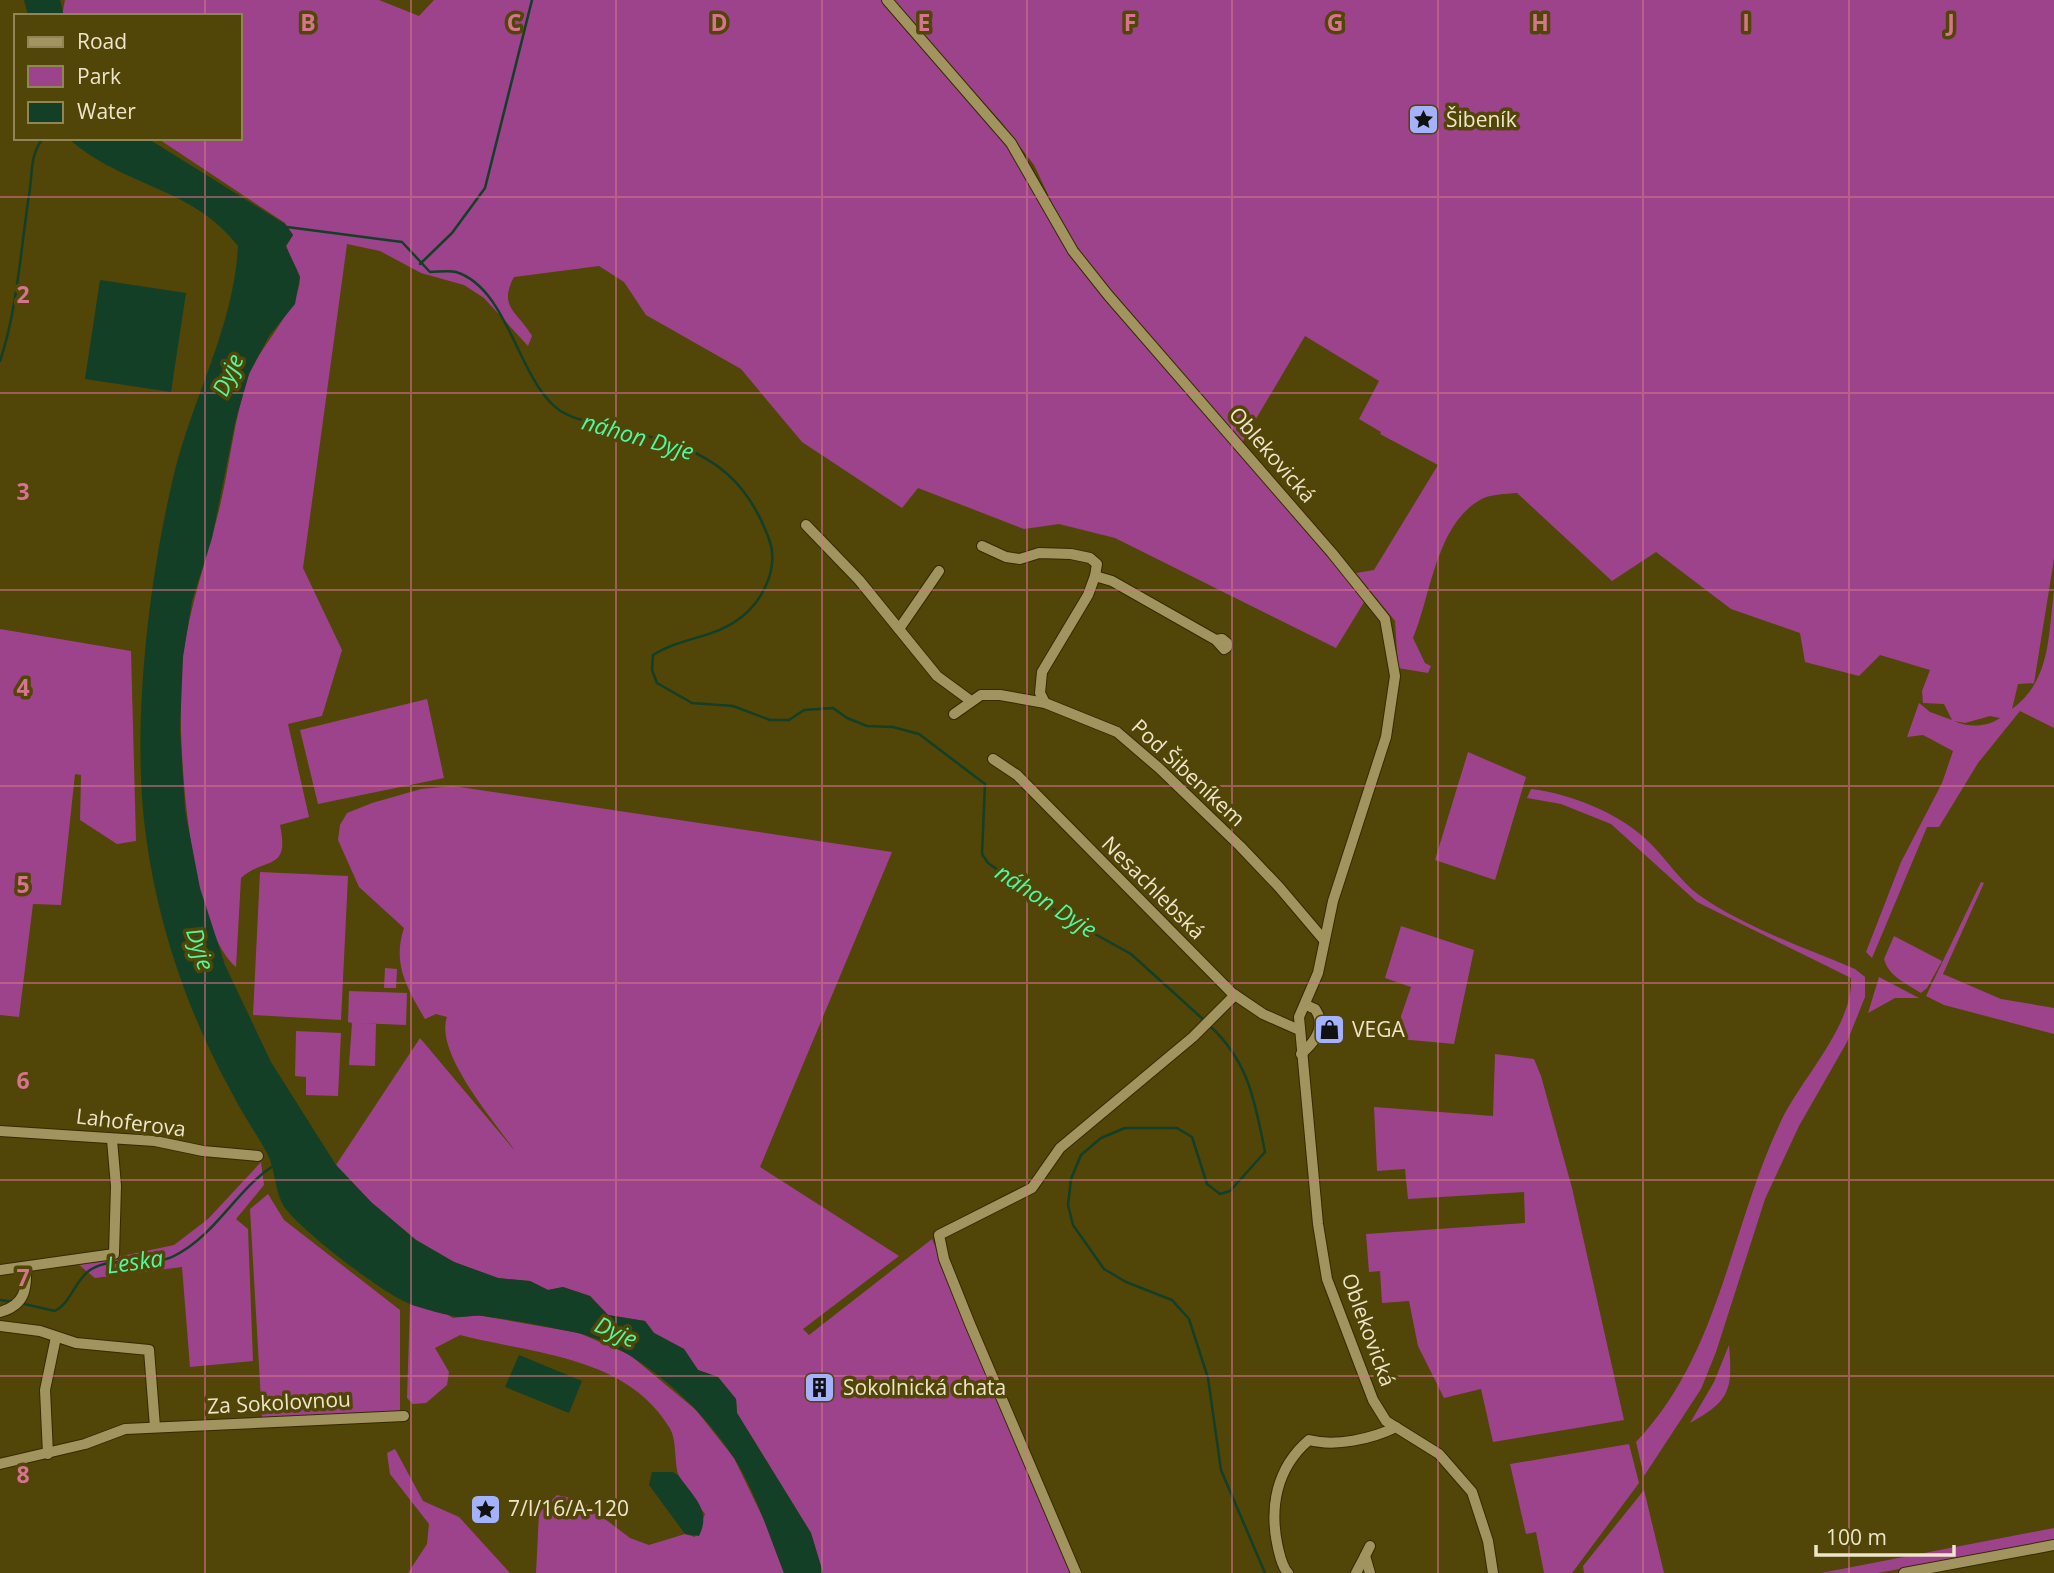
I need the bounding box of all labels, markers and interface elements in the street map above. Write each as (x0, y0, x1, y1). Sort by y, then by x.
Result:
text: B (300, 6, 316, 38)
text: C (507, 6, 521, 38)
text: D (710, 6, 728, 38)
text: E (918, 6, 930, 38)
text: F (1124, 6, 1136, 38)
text: G (1327, 6, 1343, 38)
text: H (1531, 6, 1549, 38)
text: I (1742, 6, 1750, 38)
text: J (1945, 6, 1955, 38)
legend (14, 14, 242, 140)
text: Road (77, 27, 127, 55)
text: Park (77, 62, 121, 90)
text: Water (77, 97, 136, 125)
place icon: Šibeník (1406, 103, 1440, 137)
place label: Šibeník (1446, 105, 1517, 133)
text: 2 (16, 278, 30, 310)
water label: Dyje (204, 348, 250, 401)
street label: Oblekovická (1223, 400, 1322, 508)
water label: náhon Dyje (579, 405, 698, 467)
text: 3 (16, 475, 30, 507)
text: 4 (16, 671, 30, 703)
street label: Pod Šibeníkem (1126, 712, 1251, 832)
street label: Nesachlebská (1096, 830, 1211, 945)
water label: náhon Dyje (990, 855, 1103, 945)
text: 5 (16, 868, 30, 900)
water label: Dyje (179, 923, 223, 974)
shop icon: VEGA (1312, 1013, 1346, 1047)
place label: VEGA (1352, 1015, 1405, 1043)
text: 6 (16, 1064, 30, 1096)
street label: Lahoferova (75, 1101, 188, 1143)
water label: Leska (105, 1241, 165, 1281)
text: 7 (16, 1261, 30, 1293)
street label: Oblekovická (1336, 1269, 1402, 1390)
water label: Dyje (590, 1308, 643, 1354)
building icon: Sokolnická chata (803, 1371, 837, 1405)
place label: Sokolnická chata (843, 1373, 1006, 1401)
street label: Za Sokolovnou (206, 1384, 351, 1420)
text: 8 (16, 1458, 30, 1490)
place icon: 7/I/16/A-120 (468, 1492, 502, 1526)
place label: 7/I/16/A-120 (508, 1494, 629, 1522)
scale bar (1816, 1514, 1954, 1558)
text: 100 m (1826, 1523, 1887, 1551)

